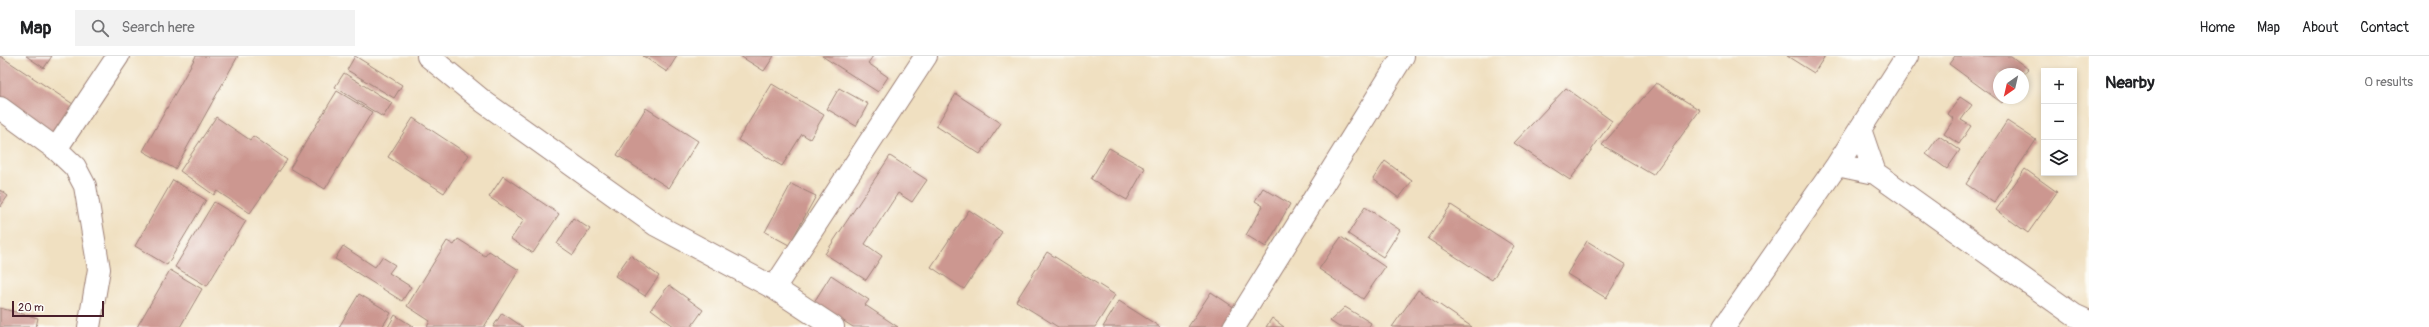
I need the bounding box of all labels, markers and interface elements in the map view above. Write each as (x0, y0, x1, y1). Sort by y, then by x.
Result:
search box (75, 10, 355, 46)
text: Map (20, 16, 51, 40)
icon: search (89, 17, 111, 39)
text: Search here (121, 18, 195, 37)
text: Home (2200, 19, 2235, 36)
text: Map (2257, 19, 2280, 36)
text: About (2302, 19, 2338, 36)
text: Contact (2360, 19, 2409, 36)
north arrow (1993, 68, 2029, 104)
map controls (2041, 68, 2077, 176)
button: + (2041, 68, 2077, 104)
text: Nearby (2105, 72, 2154, 93)
text: 0 results (2364, 74, 2413, 90)
button: − (2041, 104, 2077, 140)
button: layers (2041, 140, 2077, 176)
scale bar (12, 299, 104, 318)
text: 20 m (18, 301, 44, 314)

